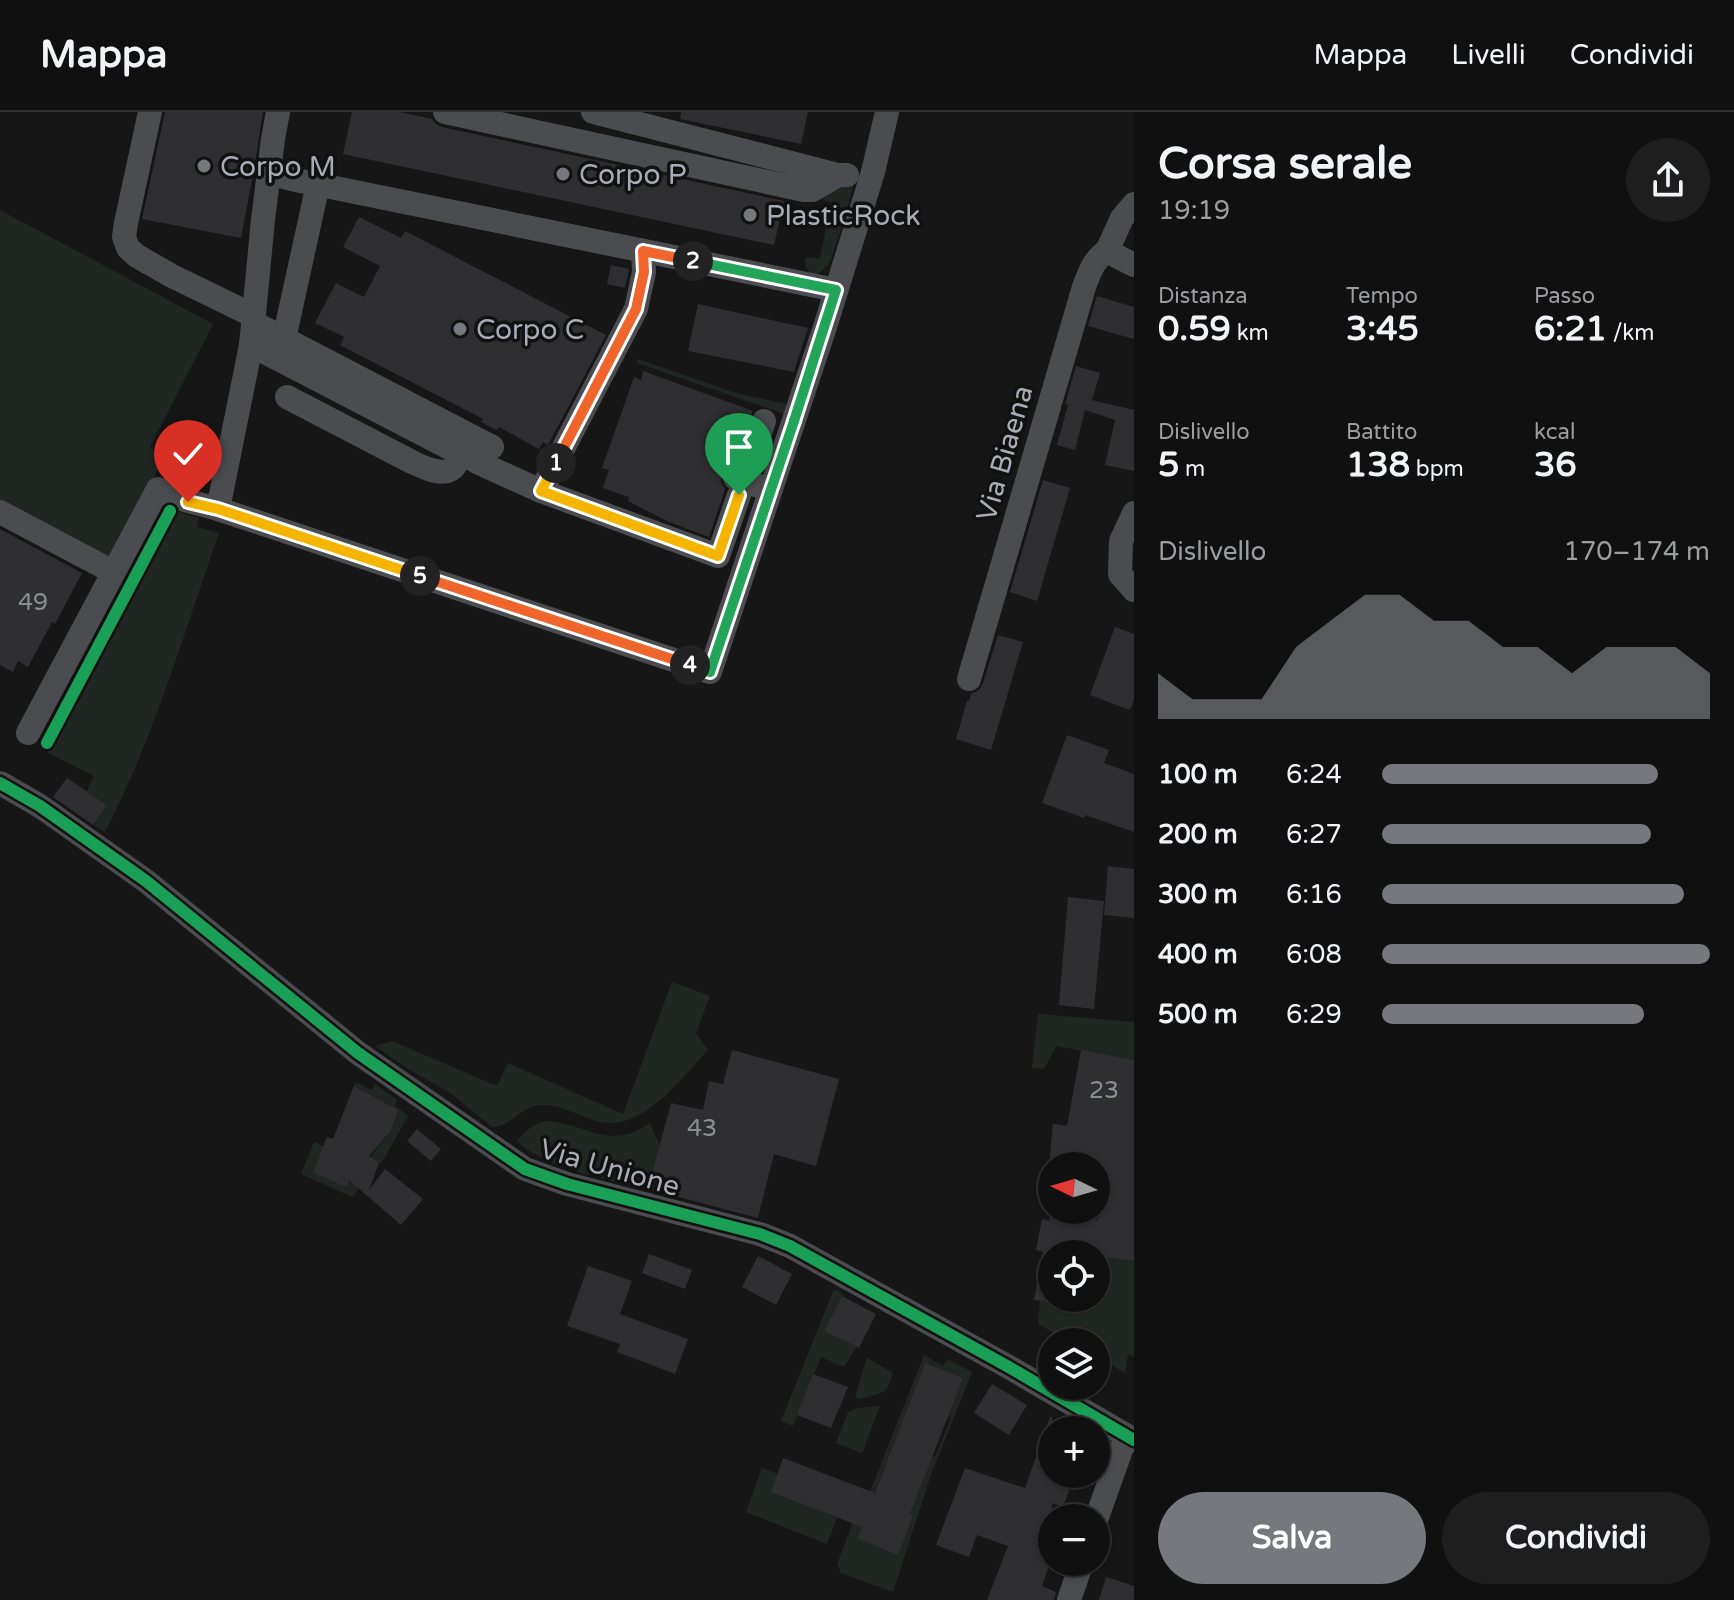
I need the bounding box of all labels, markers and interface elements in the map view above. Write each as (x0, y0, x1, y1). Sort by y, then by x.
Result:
text: Mappa (40, 32, 167, 78)
text: Mappa (1313, 38, 1407, 72)
text: Livelli (1451, 38, 1526, 72)
text: Condividi (1570, 38, 1694, 72)
text: Corsa serale (1158, 138, 1412, 191)
button: share (1626, 138, 1710, 222)
place label: Corpo M (220, 150, 336, 184)
marker: Corpo M (195, 157, 213, 175)
place label: Corpo P (579, 158, 687, 192)
marker: Corpo P (554, 165, 572, 183)
text: 19:19 (1158, 195, 1230, 226)
place label: PlasticRock (766, 199, 920, 233)
marker: PlasticRock (741, 206, 759, 224)
pin: 2 (673, 241, 713, 281)
text: 2 (686, 248, 700, 274)
text: Distanza (1158, 283, 1248, 309)
text: Tempo (1346, 283, 1418, 309)
text: Passo (1534, 283, 1595, 309)
text: 0.59 (1158, 309, 1231, 350)
text: 3:45 (1346, 309, 1419, 350)
text: 6:21 (1534, 309, 1607, 350)
place label: Corpo C (476, 313, 584, 347)
marker: Corpo C (451, 320, 469, 338)
text: km (1231, 320, 1269, 346)
text: /km (1607, 320, 1655, 346)
street label: Via Biaena (969, 381, 1041, 525)
pin (705, 413, 773, 495)
text: Dislivello (1158, 419, 1250, 445)
text: Battito (1346, 419, 1417, 445)
text: kcal (1534, 419, 1575, 445)
pin (154, 420, 222, 502)
icon: arrive (717, 425, 761, 469)
icon: check (166, 432, 210, 476)
pin: 1 (536, 443, 576, 483)
text: 5 (1158, 445, 1179, 486)
text: 138 (1346, 445, 1410, 486)
text: 36 (1534, 445, 1577, 486)
text: 1 (549, 450, 563, 476)
text: m (1179, 456, 1205, 482)
text: bpm (1410, 456, 1464, 482)
text: Dislivello (1158, 536, 1266, 567)
text: 170–174 m (1564, 536, 1710, 567)
pin: 5 (400, 556, 440, 596)
text: 5 (413, 563, 427, 589)
house number: 49 (18, 588, 48, 617)
pin: 4 (670, 645, 710, 685)
text: 4 (683, 652, 697, 678)
text: 100 m (1158, 759, 1238, 790)
text: 6:24 (1286, 759, 1342, 790)
text: 200 m (1158, 819, 1238, 850)
text: 6:27 (1286, 819, 1342, 850)
text: 300 m (1158, 879, 1238, 910)
text: 6:16 (1286, 879, 1342, 910)
text: 400 m (1158, 939, 1238, 970)
text: 6:08 (1286, 939, 1342, 970)
text: 500 m (1158, 999, 1238, 1030)
text: 6:29 (1286, 999, 1342, 1030)
house number: 23 (1089, 1076, 1119, 1105)
house number: 43 (687, 1114, 717, 1143)
street label: Via Unione (536, 1132, 684, 1204)
north arrow (1038, 1152, 1110, 1224)
map controls (1038, 1152, 1110, 1576)
button: locate (1038, 1240, 1110, 1312)
button: layers (1038, 1328, 1110, 1400)
button: + (1038, 1416, 1110, 1488)
button: Salva (1158, 1492, 1426, 1584)
button: Condividi (1442, 1492, 1710, 1584)
button: − (1038, 1504, 1110, 1576)

